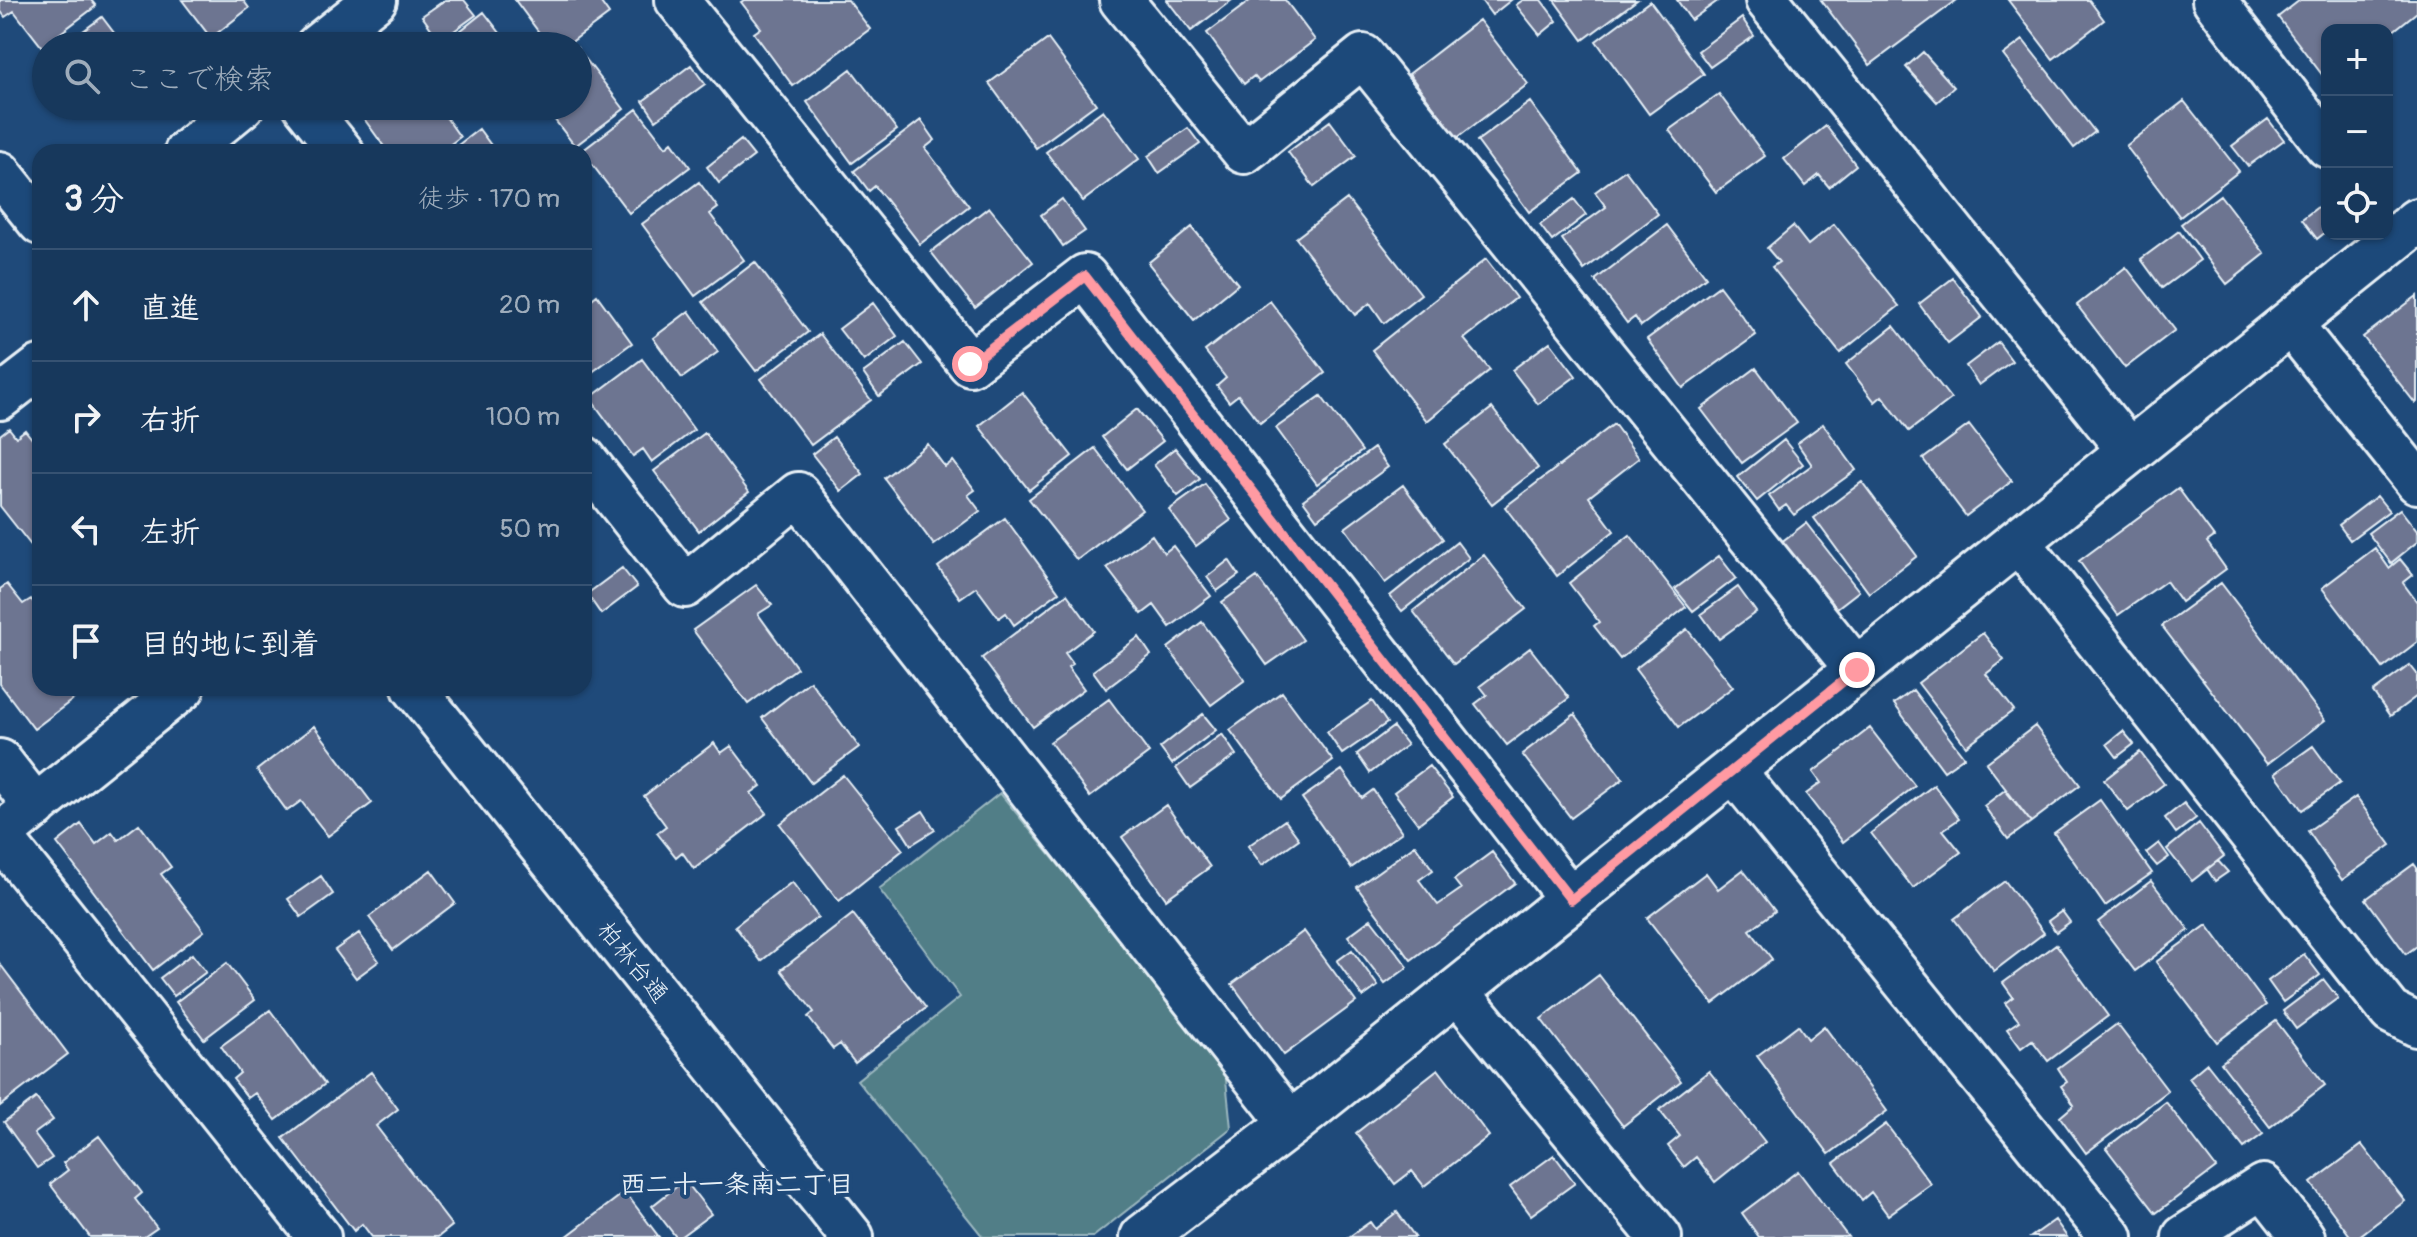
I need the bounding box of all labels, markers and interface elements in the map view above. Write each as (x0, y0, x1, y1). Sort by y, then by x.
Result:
map controls (2321, 24, 2393, 240)
button: + (2321, 24, 2393, 96)
search box (32, 32, 592, 120)
icon: search (60, 54, 104, 98)
text: ここで検索 (124, 61, 274, 98)
button: − (2321, 96, 2393, 168)
button: locate (2321, 168, 2393, 240)
text: 3 分 (64, 178, 124, 221)
text: 徒歩 · 170 m (418, 183, 560, 215)
icon: ahead (64, 283, 108, 327)
text: 20 m (499, 289, 560, 321)
text: 直進 (140, 290, 200, 327)
route start (952, 346, 988, 382)
icon: right (64, 395, 108, 439)
text: 100 m (486, 401, 560, 433)
text: 右折 (140, 402, 200, 439)
icon: left (64, 507, 108, 551)
text: 50 m (499, 513, 560, 545)
text: 左折 (140, 514, 200, 551)
icon: arrive (64, 619, 108, 663)
text: 目的地に到着 (140, 626, 320, 663)
route end (1839, 652, 1875, 688)
street label: 柏林台通 (591, 916, 674, 1009)
district label: 西二十一条南二丁目 (620, 1169, 854, 1201)

